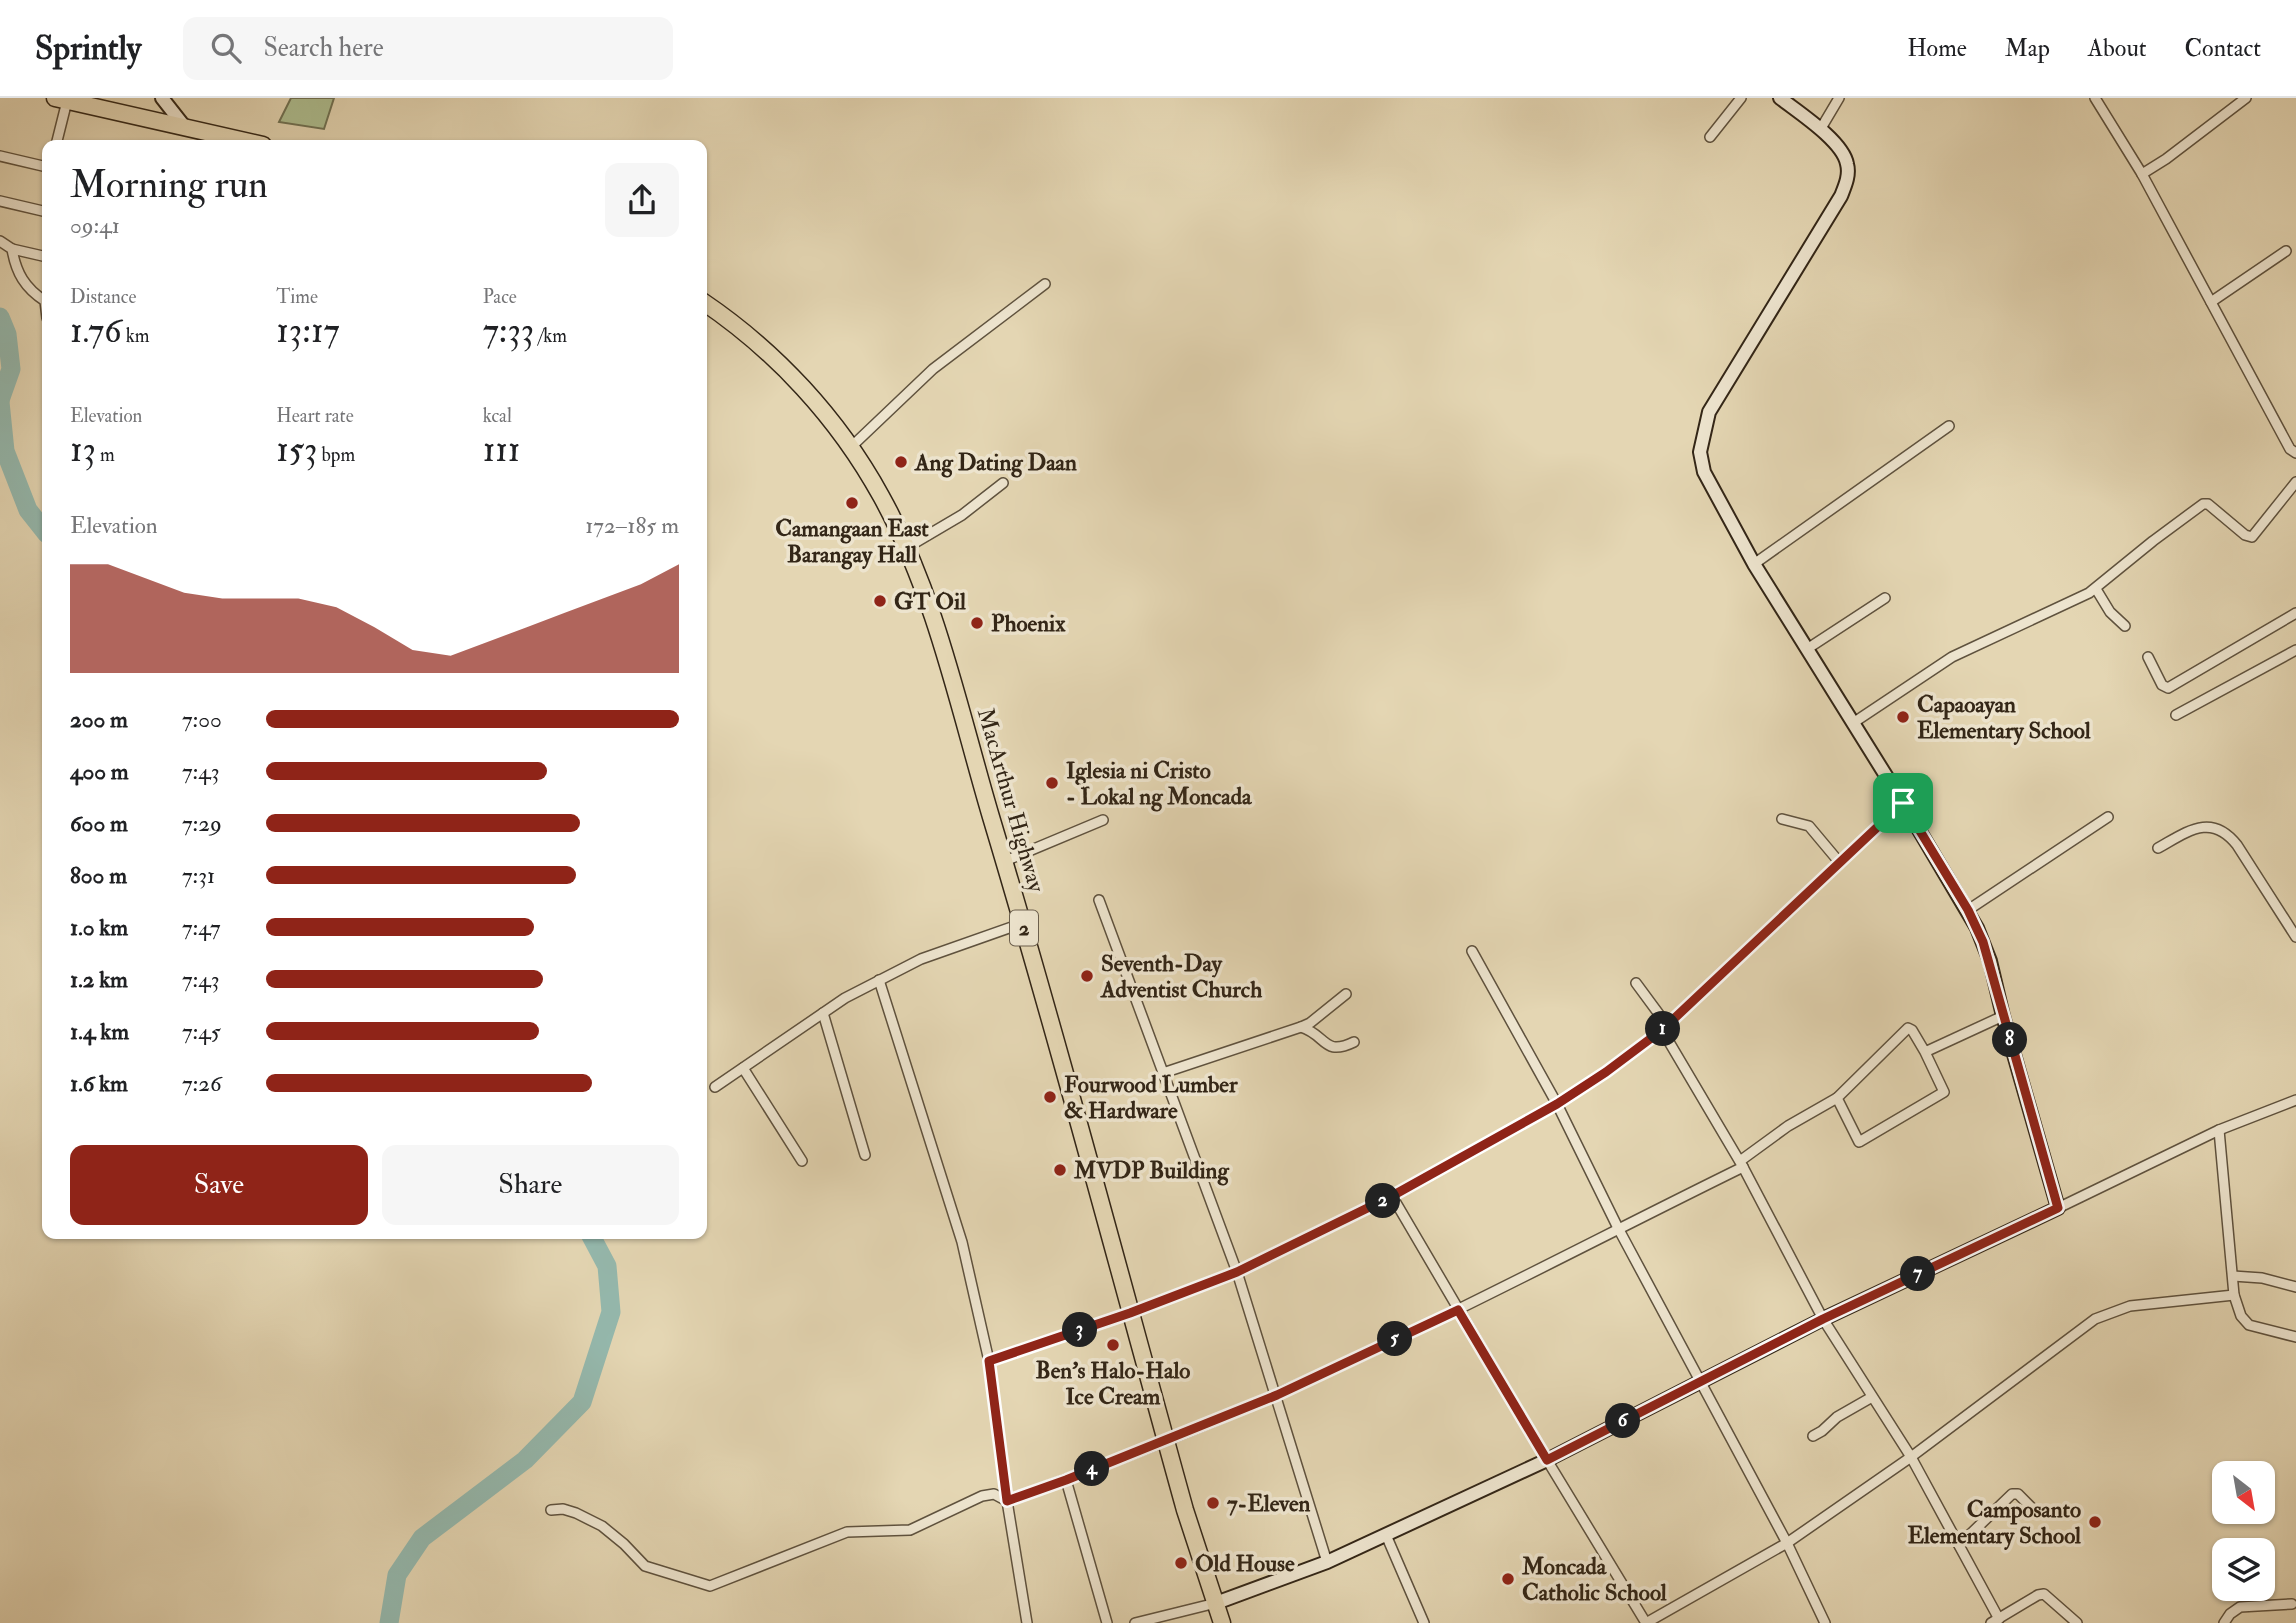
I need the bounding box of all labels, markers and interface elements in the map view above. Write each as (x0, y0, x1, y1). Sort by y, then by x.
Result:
search box (183, 17, 673, 80)
text: Sprintly (35, 28, 141, 69)
icon: search (207, 29, 245, 67)
text: Search here (263, 32, 384, 64)
text: Home (1907, 33, 1967, 64)
text: Map (2005, 33, 2050, 64)
text: About (2088, 33, 2147, 64)
text: Contact (2185, 33, 2261, 64)
text: Morning run (70, 161, 268, 209)
button: share (605, 163, 679, 237)
text: 09:41 (70, 211, 120, 240)
text: Distance (70, 285, 136, 309)
text: Time (276, 285, 318, 309)
text: Pace (483, 285, 517, 309)
text: 1.76 (70, 309, 122, 353)
text: 13:17 (276, 309, 339, 353)
text: 7:33 (483, 309, 534, 353)
text: km (122, 324, 149, 348)
text: /km (534, 324, 567, 348)
text: Elevation (70, 404, 142, 428)
text: Heart rate (276, 404, 354, 428)
text: kcal (483, 404, 512, 428)
text: 13 (70, 428, 96, 472)
text: 153 (276, 428, 318, 472)
text: 111 (483, 428, 520, 472)
text: m (96, 443, 115, 467)
text: bpm (318, 443, 355, 467)
place label: Ang Dating Daan (914, 448, 1077, 478)
marker: Ang Dating Daan (893, 454, 909, 470)
marker: Camangaan East Barangay Hall (844, 495, 860, 511)
text: Elevation (70, 511, 158, 540)
text: 172–185 m (585, 511, 679, 540)
place label: Camangaan East Barangay Hall (775, 514, 929, 570)
place label: GT Oil (894, 587, 967, 616)
marker: GT Oil (872, 593, 888, 609)
place label: Phoenix (991, 609, 1066, 638)
marker: Phoenix (969, 615, 985, 631)
place label: Capaoayan Elementary School (1917, 690, 2092, 746)
text: 200 m (70, 705, 128, 734)
text: 7:00 (182, 705, 222, 734)
street label: MacArthur Highway (971, 705, 1051, 896)
marker: Capaoayan Elementary School (1895, 709, 1911, 725)
place label: Iglesia ni Cristo - Lokal ng Moncada (1066, 756, 1253, 812)
text: 400 m (70, 757, 129, 786)
text: 7:43 (182, 757, 219, 786)
pin (1873, 773, 1933, 833)
marker: Iglesia ni Cristo - Lokal ng Moncada (1044, 775, 1060, 791)
icon: arrive (1884, 784, 1922, 822)
text: 600 m (70, 809, 128, 838)
text: 7:29 (182, 809, 222, 838)
text: 800 m (70, 861, 127, 890)
text: 7:31 (182, 861, 215, 890)
road number: 2 (1010, 910, 1038, 946)
text: 1.0 km (70, 913, 128, 942)
text: 7:47 (182, 913, 221, 942)
place label: Seventh-Day Adventist Church (1100, 949, 1262, 1004)
text: 1.2 km (70, 965, 128, 994)
text: 7:43 (182, 965, 219, 994)
marker: Seventh-Day Adventist Church (1079, 968, 1095, 984)
pin: 1 (1646, 1012, 1680, 1046)
text: 1 (1659, 1016, 1666, 1040)
text: 1.4 km (70, 1017, 129, 1046)
text: 7:45 (182, 1017, 221, 1046)
pin: 8 (1993, 1023, 2028, 1058)
text: 8 (2005, 1027, 2014, 1051)
text: 1.6 km (70, 1069, 128, 1098)
text: 7:26 (182, 1069, 222, 1098)
place label: Fourwood Lumber & Hardware (1064, 1070, 1238, 1125)
marker: Fourwood Lumber & Hardware (1042, 1089, 1058, 1105)
button: Save (70, 1145, 368, 1225)
button: Share (382, 1145, 679, 1225)
place label: MVDP Building (1073, 1156, 1230, 1186)
marker: MVDP Building (1052, 1162, 1068, 1178)
pin: 2 (1366, 1184, 1400, 1218)
text: 2 (1378, 1188, 1387, 1212)
pin: 7 (1900, 1256, 1936, 1292)
text: 7 (1913, 1261, 1922, 1285)
pin: 3 (1062, 1312, 1098, 1348)
text: 3 (1076, 1317, 1083, 1341)
pin: 5 (1378, 1322, 1412, 1356)
text: 5 (1390, 1326, 1399, 1350)
marker: Ben's Halo-Halo Ice Cream (1105, 1337, 1121, 1353)
place label: Ben's Halo-Halo Ice Cream (1036, 1356, 1190, 1411)
pin: 6 (1606, 1404, 1640, 1438)
text: 6 (1618, 1408, 1627, 1432)
pin: 4 (1074, 1452, 1110, 1486)
text: 4 (1086, 1456, 1097, 1480)
north arrow (2212, 1461, 2275, 1524)
map controls (2212, 1461, 2275, 1601)
place label: 7-Eleven (1227, 1489, 1311, 1518)
marker: 7-Eleven (1205, 1495, 1221, 1511)
place label: Camposanto Elementary School (1907, 1495, 2082, 1551)
marker: Camposanto Elementary School (2087, 1514, 2103, 1530)
button: layers (2212, 1538, 2275, 1601)
place label: Old House (1195, 1549, 1295, 1578)
place label: Moncada Catholic School (1521, 1552, 1668, 1607)
marker: Old House (1173, 1555, 1189, 1571)
marker: Moncada Catholic School (1500, 1571, 1516, 1587)

